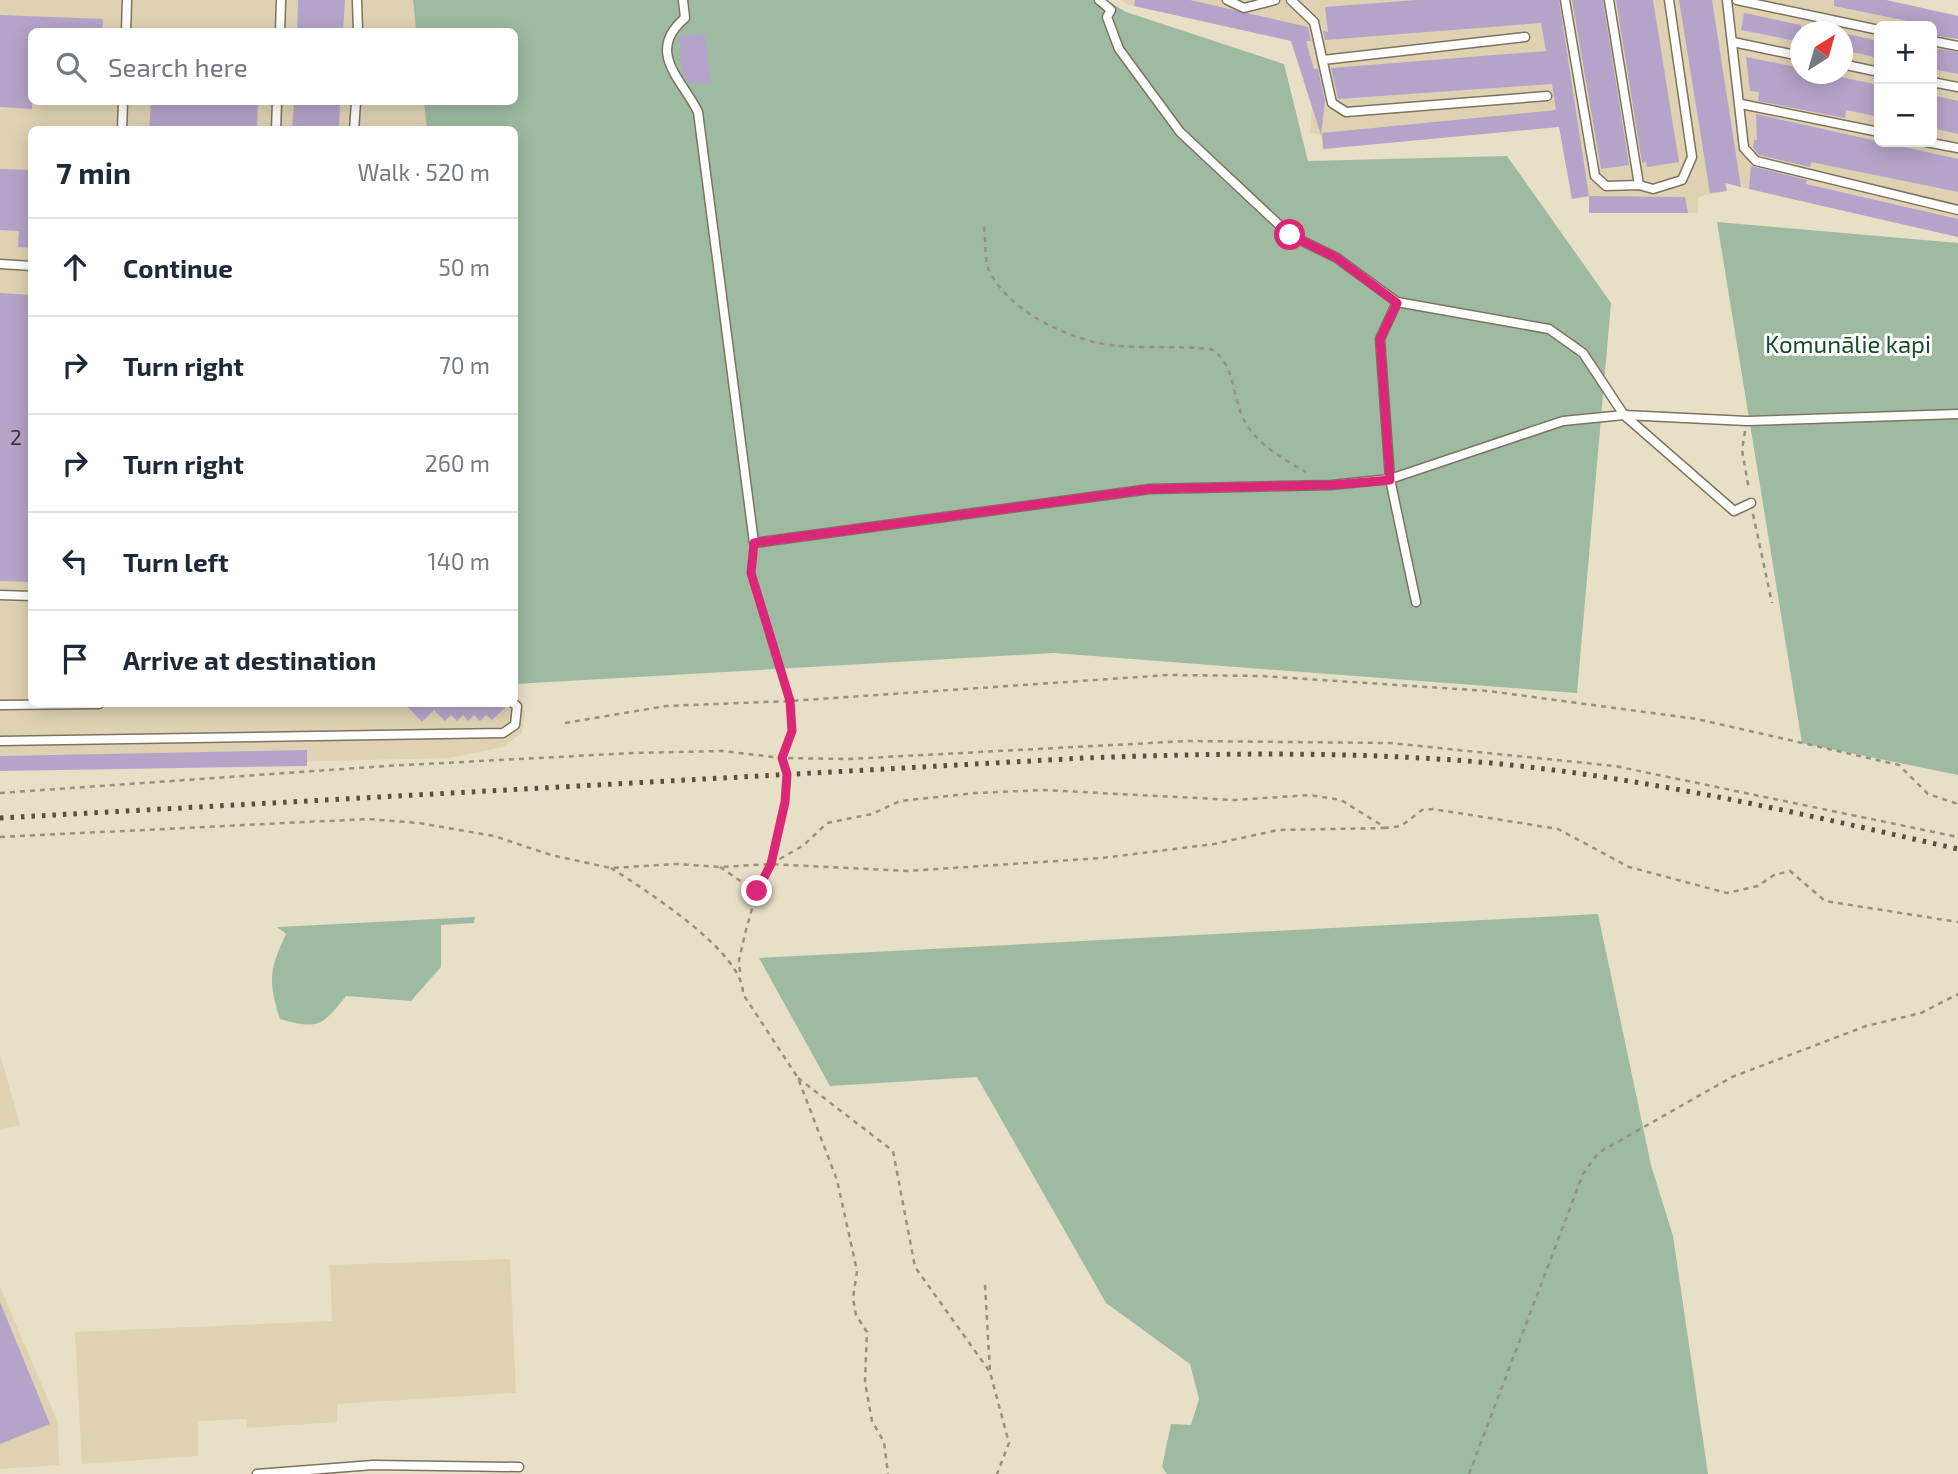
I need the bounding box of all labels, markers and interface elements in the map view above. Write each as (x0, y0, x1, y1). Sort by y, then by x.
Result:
north arrow (1790, 21, 1853, 84)
map controls (1874, 21, 1937, 147)
button: + (1874, 21, 1937, 84)
search box (28, 28, 518, 105)
icon: search (52, 48, 90, 86)
text: Search here (108, 51, 248, 82)
button: − (1874, 84, 1937, 147)
text: 7 min (56, 154, 131, 190)
text: Walk · 520 m (357, 158, 490, 186)
route start (1274, 219, 1305, 250)
icon: ahead (56, 248, 94, 286)
text: Continue (123, 252, 233, 283)
text: 50 m (439, 253, 490, 281)
park label: Komunālie kapi (1765, 329, 1931, 358)
icon: right (56, 346, 94, 384)
text: Turn right (123, 350, 244, 381)
text: 70 m (439, 351, 490, 379)
house number: 2 (10, 424, 22, 449)
icon: right (56, 444, 94, 482)
text: Turn right (123, 448, 244, 479)
text: 260 m (425, 449, 490, 477)
icon: left (56, 542, 94, 580)
text: Turn left (123, 546, 229, 577)
text: 140 m (428, 547, 490, 575)
icon: arrive (56, 640, 94, 678)
text: Arrive at destination (123, 644, 376, 675)
route end (741, 875, 772, 906)

